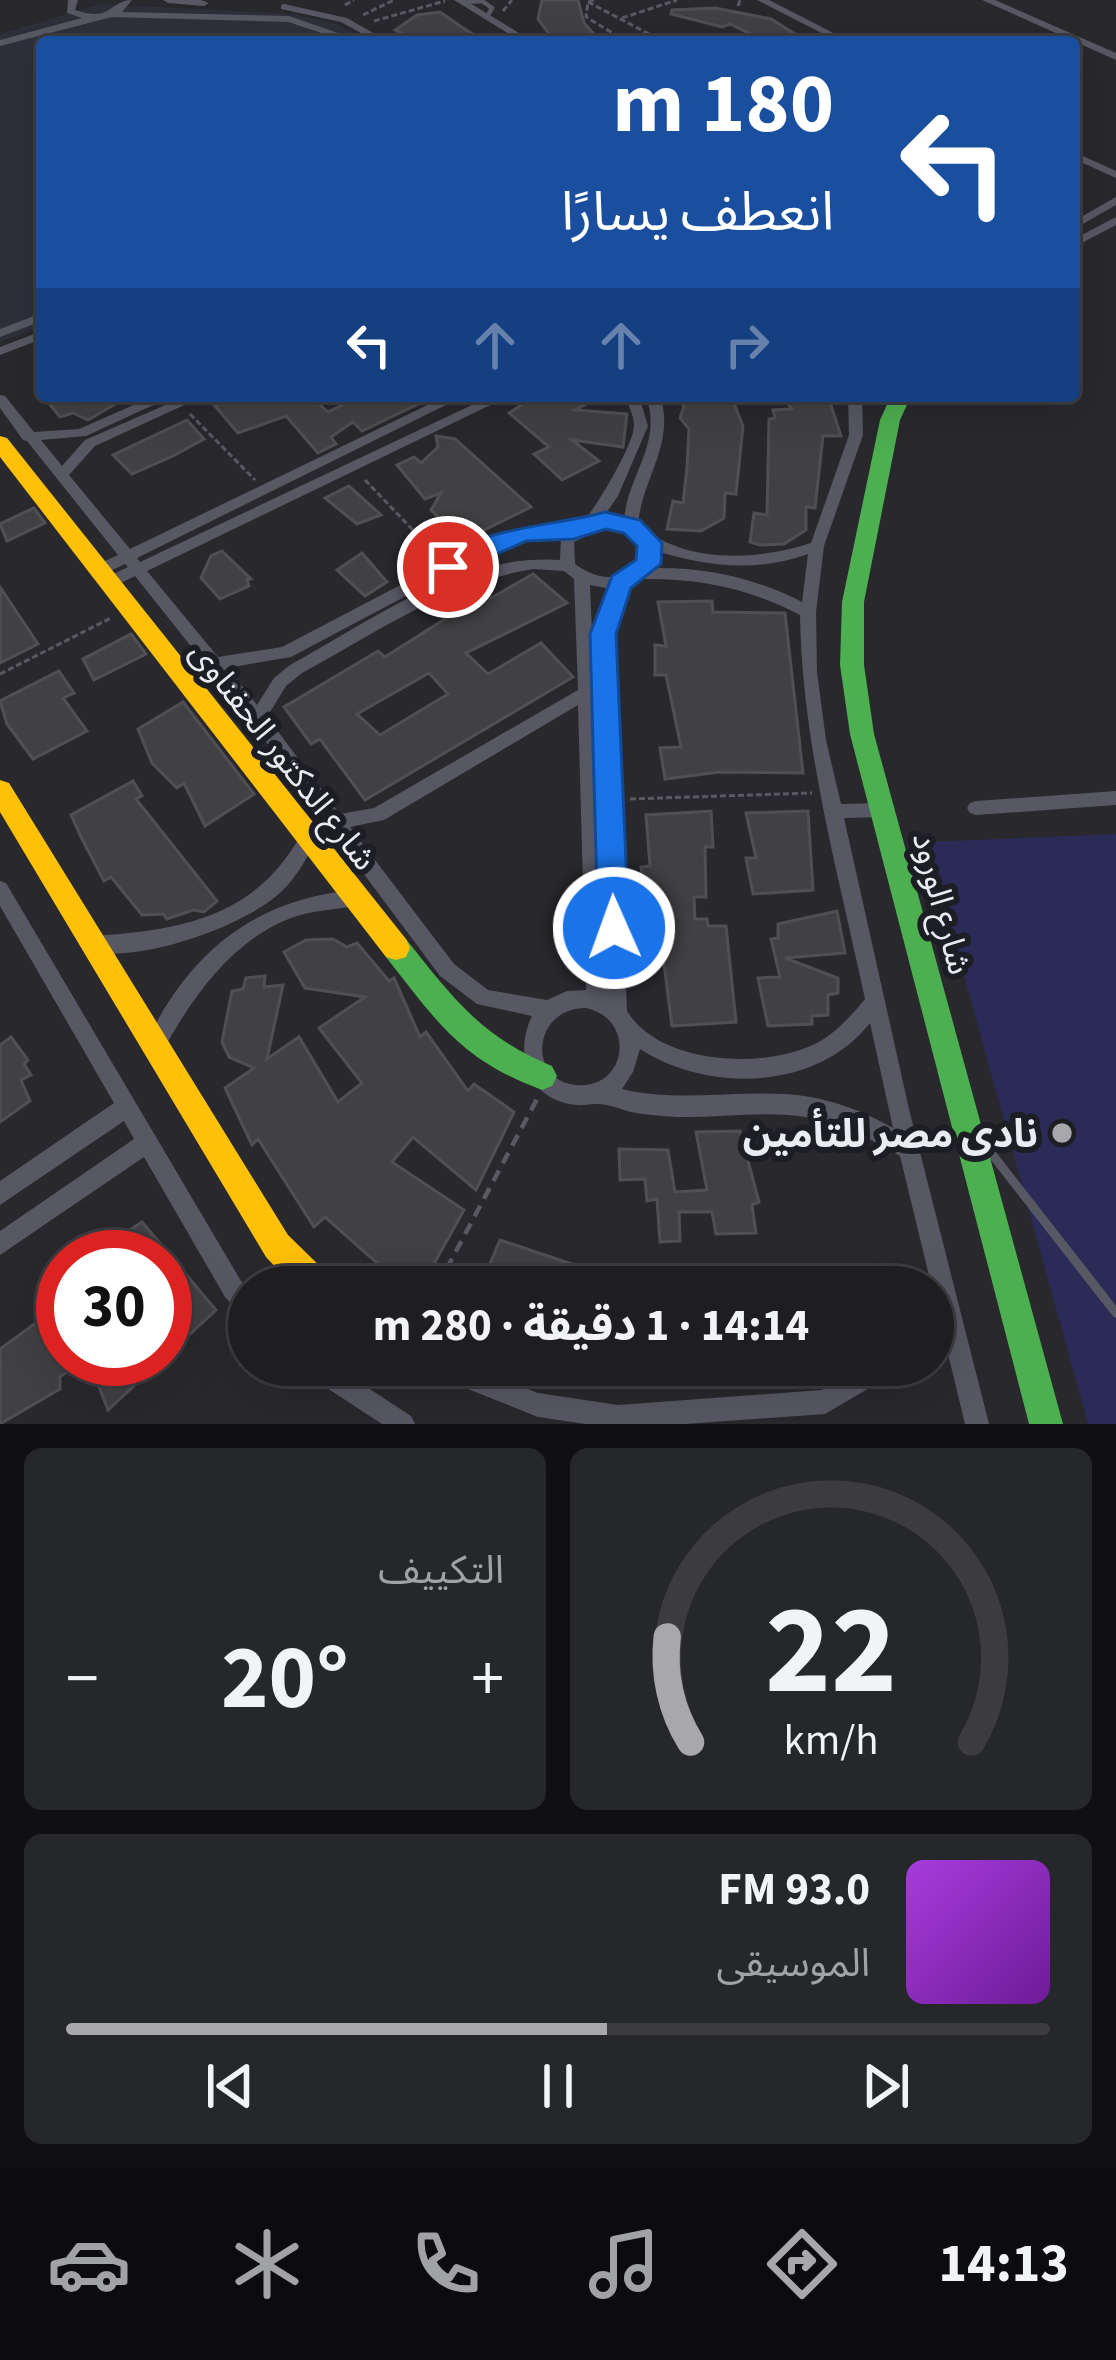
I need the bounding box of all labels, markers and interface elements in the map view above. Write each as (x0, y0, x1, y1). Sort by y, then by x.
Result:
text: 180 m (612, 45, 834, 165)
icon: left (876, 84, 1032, 240)
text: انعطف يسارًا (561, 175, 834, 252)
icon: left (336, 312, 402, 378)
icon: ahead (462, 312, 528, 378)
icon: ahead (588, 312, 654, 378)
icon: right (714, 312, 780, 378)
pin (397, 516, 499, 618)
icon: arrive (415, 534, 481, 600)
street label: شارع الدكتور الحفناوى (178, 631, 387, 881)
street label: شارع الورود (900, 827, 983, 980)
position arrow (551, 865, 677, 991)
place label: نادى مصر للتأمين (743, 1107, 1038, 1163)
marker: نادى مصر للتأمين (1049, 1120, 1075, 1146)
speed limit sign: 30 (36, 1230, 192, 1386)
text: 14:14 · 1 دقيقة · 280 m (373, 1294, 809, 1358)
text: التكييف (378, 1543, 504, 1599)
text: 22 (765, 1563, 897, 1741)
text: 20° (221, 1615, 349, 1743)
text: − (66, 1632, 99, 1726)
text: + (471, 1632, 504, 1726)
text: km/h (783, 1710, 879, 1771)
text: 93.0 FM (718, 1858, 870, 1922)
text: الموسيقى (716, 1936, 870, 1992)
icon: previous (197, 2053, 263, 2119)
icon: pause (525, 2053, 591, 2119)
icon: next (853, 2053, 919, 2119)
icon: car (47, 2222, 131, 2306)
icon: climate (225, 2222, 309, 2306)
icon: phone (404, 2222, 488, 2306)
icon: music (582, 2222, 666, 2306)
icon: directions (760, 2222, 844, 2306)
text: 14:13 (939, 2226, 1069, 2303)

